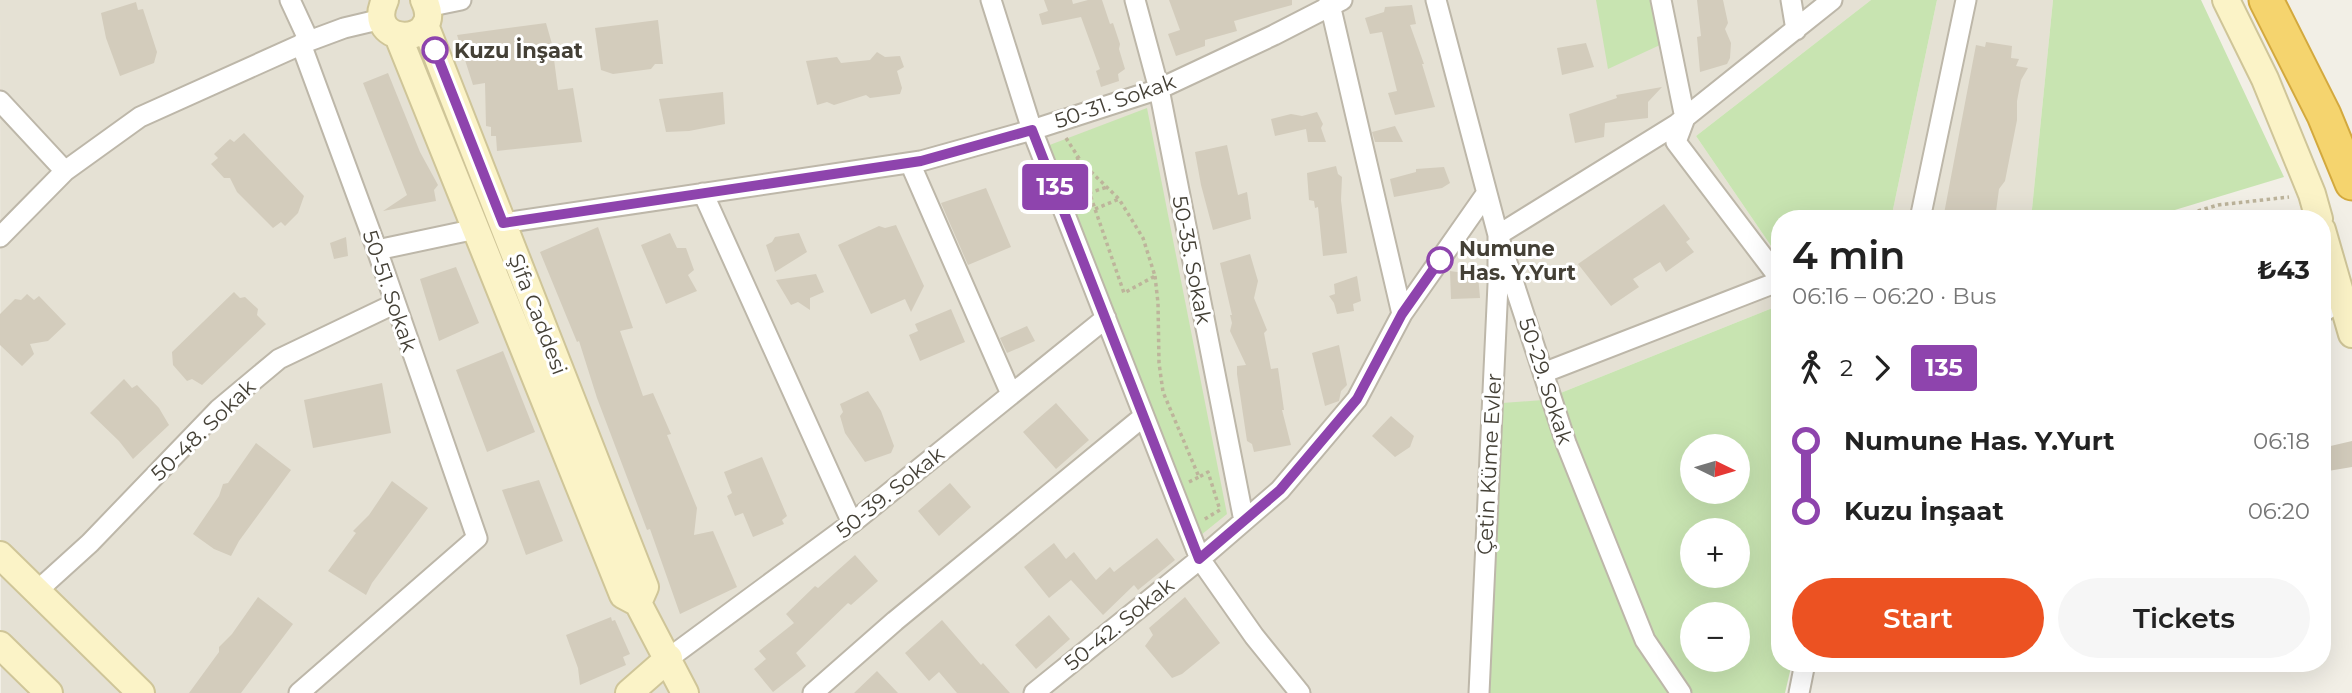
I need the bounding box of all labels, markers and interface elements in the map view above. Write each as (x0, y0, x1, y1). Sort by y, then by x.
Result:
marker: Kuzu İnşaat (422, 37, 448, 63)
place label: Kuzu İnşaat (454, 37, 583, 63)
street label: 50-31. Sokak (1051, 68, 1179, 133)
line badge: 135 (1015, 164, 1095, 210)
text: 135 (1036, 172, 1074, 201)
street label: 50-35. Sokak (1167, 194, 1217, 327)
street label: 50-51. Sokak (358, 227, 423, 355)
text: 4 min (1792, 232, 1905, 279)
place label: Numune Has. Y.Yurt (1459, 236, 1576, 285)
marker: Numune Has. Y.Yurt (1427, 247, 1453, 273)
street label: Şifa Caddesi (503, 250, 573, 378)
text: ₺43 (2257, 254, 2310, 286)
text: 06:16 – 06:20 · Bus (1792, 282, 1996, 310)
street label: 50-29. Sokak (1514, 315, 1578, 448)
icon: walk (1792, 349, 1830, 387)
icon: forward (1863, 349, 1901, 387)
text: 135 (1925, 353, 1963, 382)
text: 2 (1840, 354, 1853, 382)
street label: Çetin Küme Evler (1472, 372, 1506, 556)
street label: 50-48. Sokak (146, 374, 261, 486)
text: Numune Has. Y.Yurt (1844, 425, 2115, 457)
text: 06:18 (2253, 427, 2310, 455)
north arrow (1680, 434, 1750, 504)
map controls (1680, 434, 1750, 672)
street label: 50-39. Sokak (831, 441, 949, 543)
text: Kuzu İnşaat (1844, 495, 2004, 527)
text: 06:20 (2248, 497, 2310, 525)
button: + (1680, 518, 1750, 588)
street label: 50-42. Sokak (1059, 572, 1179, 676)
button: Start (1792, 578, 2044, 658)
button: Tickets (2058, 578, 2310, 658)
button: − (1680, 602, 1750, 672)

